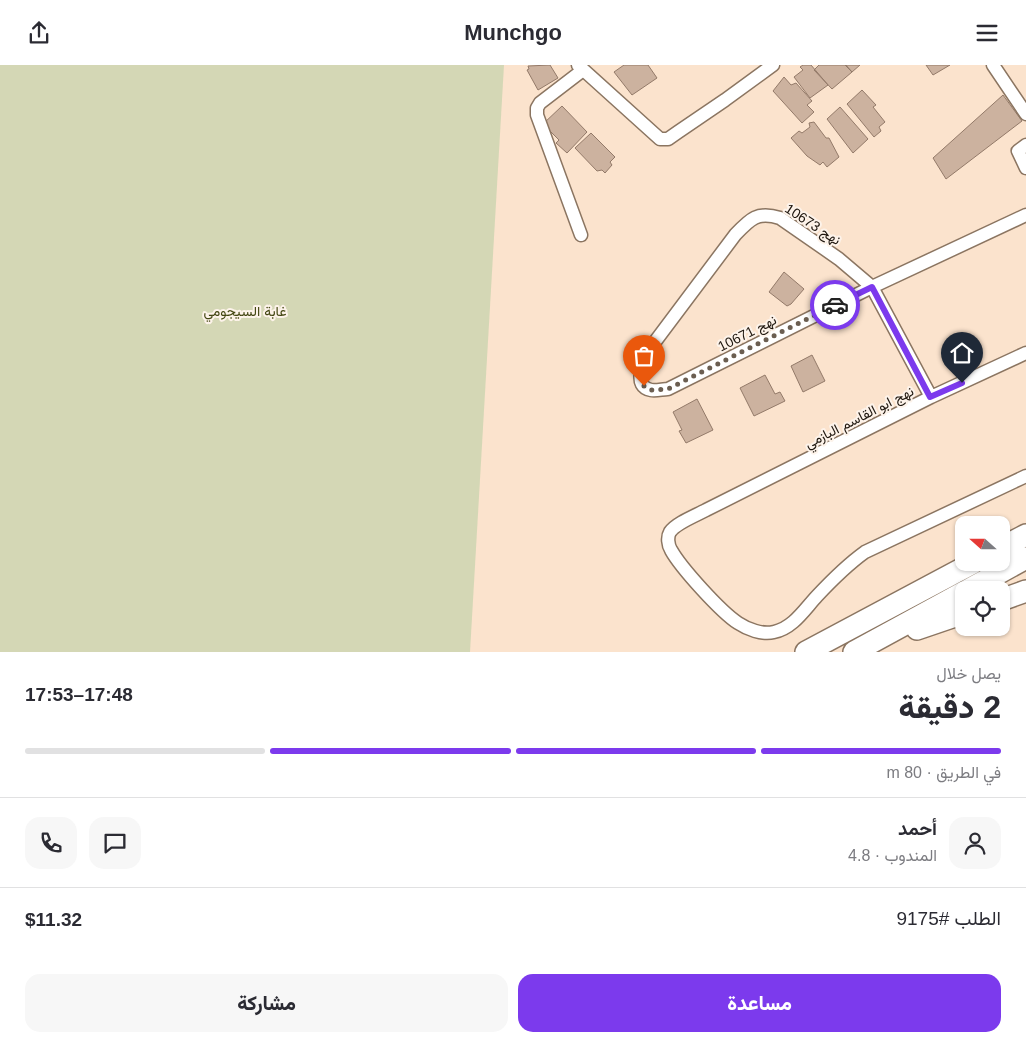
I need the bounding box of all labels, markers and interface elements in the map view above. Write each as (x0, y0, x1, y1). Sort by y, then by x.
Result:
icon: share (25, 19, 53, 47)
icon: menu (973, 19, 1001, 47)
text: Munchgo (464, 20, 562, 45)
street label: نهج 10673 (780, 200, 844, 251)
courier (810, 280, 860, 330)
icon: car (821, 291, 849, 319)
park label: غابة السيجومي (203, 303, 287, 323)
street label: نهج 10671 (715, 311, 780, 357)
pin (941, 332, 983, 383)
pin (623, 335, 665, 386)
icon: home (948, 339, 976, 367)
icon: bag (630, 342, 658, 370)
street label: نهج ابو القاسم البازمي (802, 383, 918, 455)
north arrow (955, 516, 1010, 571)
map controls (955, 516, 1010, 636)
button: locate (955, 581, 1010, 636)
text: يصل خلال (937, 665, 1001, 682)
text: 17:48–17:53 (25, 684, 133, 705)
text: 2 دقيقة (899, 689, 1001, 725)
text: في الطريق · 80 m (886, 764, 1001, 781)
button: phone (25, 817, 77, 869)
button: chat (89, 817, 141, 869)
button: person (949, 817, 1001, 869)
text: أحمد (898, 818, 937, 839)
text: المندوب · 4.8 (848, 847, 937, 864)
text: الطلب #9175 (896, 908, 1001, 929)
text: $11.32 (25, 909, 82, 930)
button: مشاركة (25, 974, 508, 1032)
button: مساعدة (518, 974, 1001, 1032)

